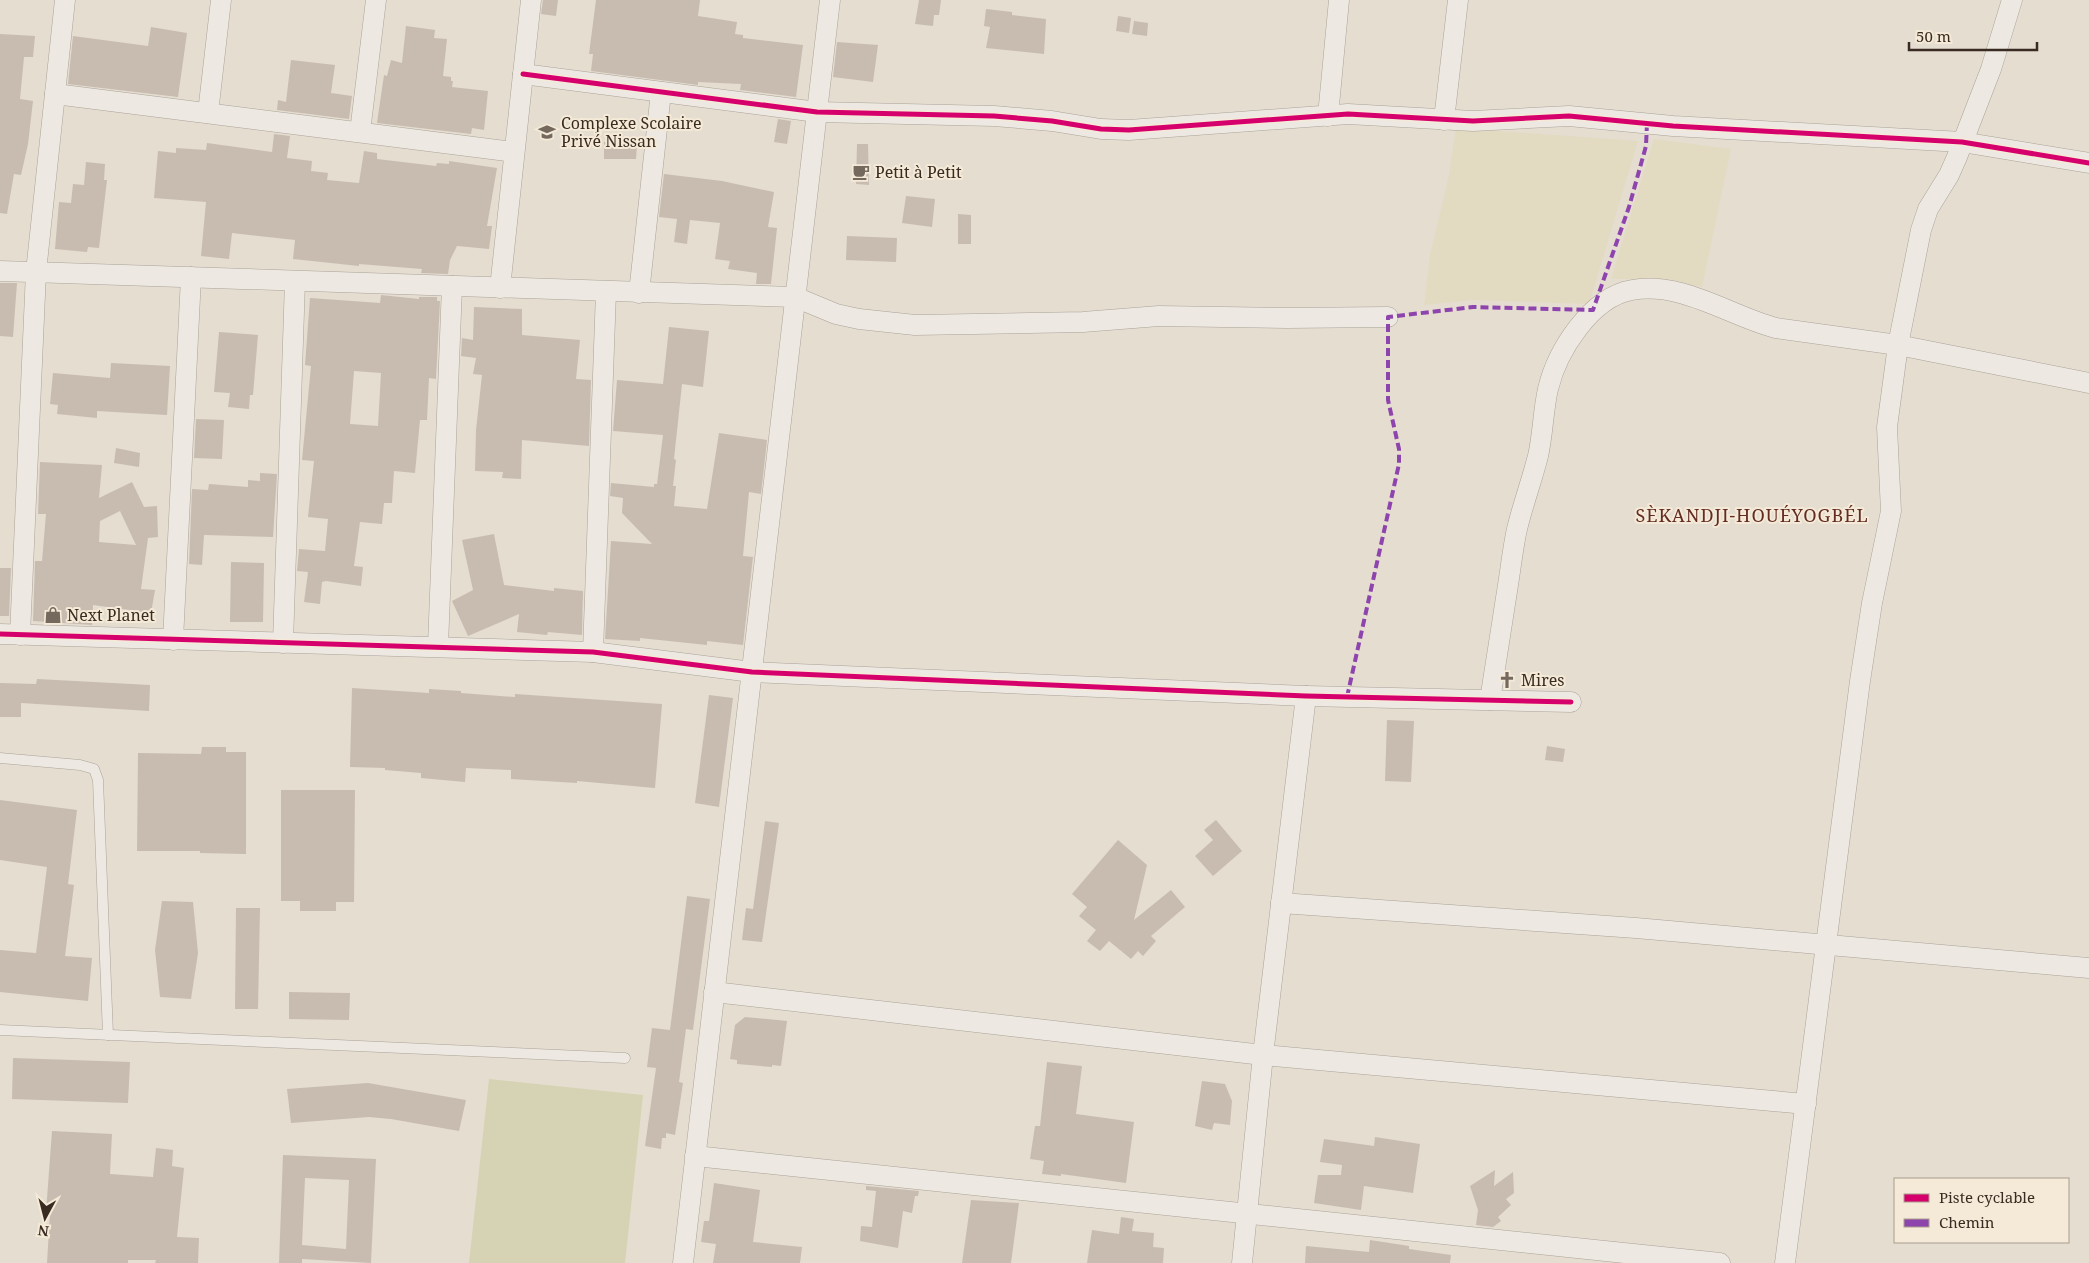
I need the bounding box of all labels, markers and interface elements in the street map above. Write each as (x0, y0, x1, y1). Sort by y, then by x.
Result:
scale bar (1909, 20, 2036, 52)
text: 50 m (1916, 26, 1951, 46)
place label: Complexe Scolaire Privé Nissan (561, 112, 701, 152)
school or university icon: Complexe Scolaire Privé Nissan (537, 122, 557, 142)
place label: Petit à Petit (875, 161, 962, 183)
cafe icon: Petit à Petit (851, 162, 871, 182)
district label: SÈKANDJI-HOUÉYOGBÉL (1635, 503, 1869, 527)
place label: Next Planet (67, 604, 155, 626)
shop icon: Next Planet (43, 605, 63, 625)
place label: Mires (1521, 669, 1564, 691)
church icon: Mires (1497, 670, 1517, 690)
legend (1894, 1178, 2069, 1243)
text: Piste cyclable (1939, 1187, 2035, 1207)
north arrow (20, 1193, 70, 1243)
text: Chemin (1939, 1212, 1995, 1232)
text: N (37, 1221, 50, 1242)

